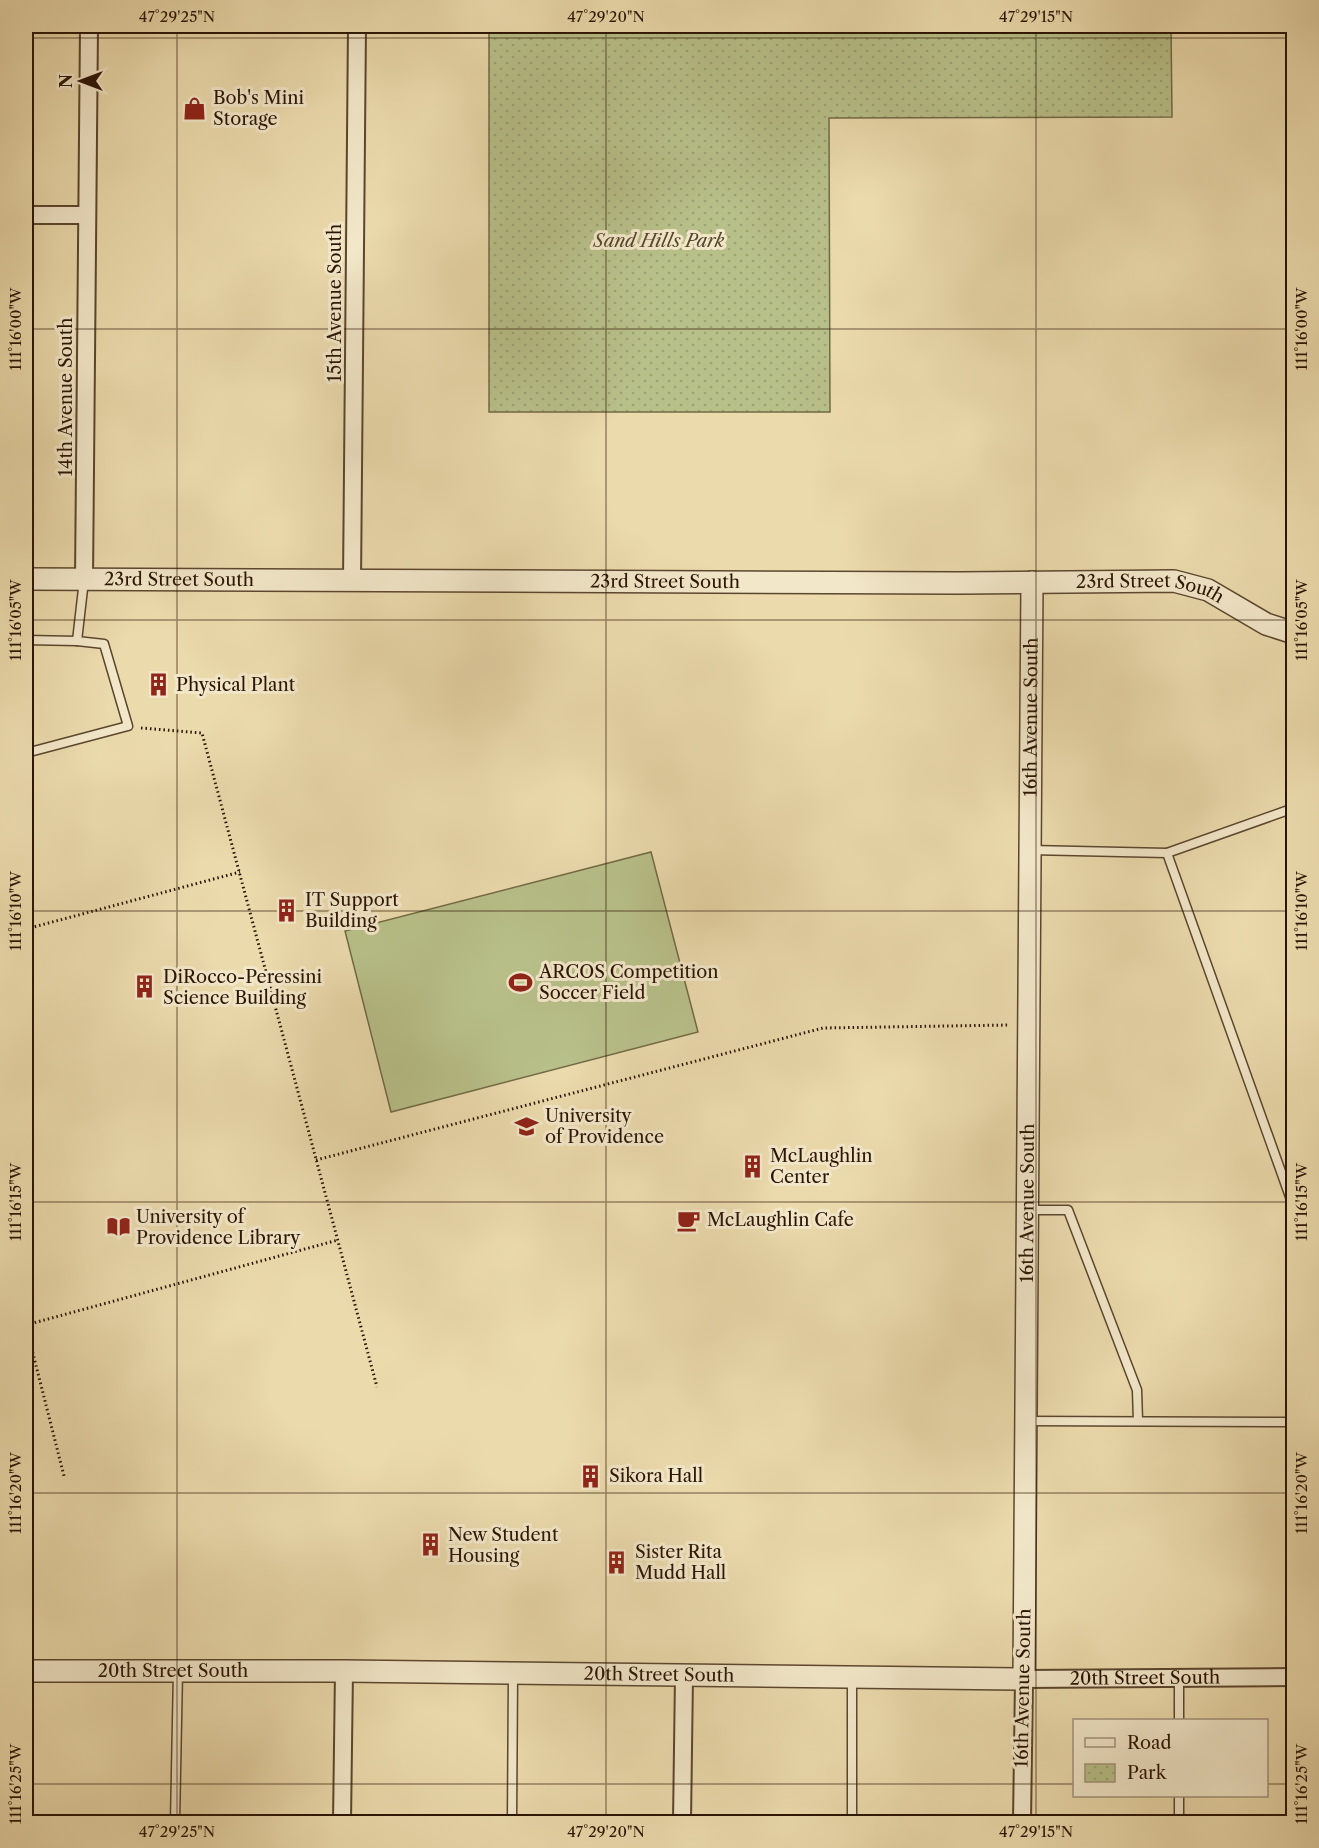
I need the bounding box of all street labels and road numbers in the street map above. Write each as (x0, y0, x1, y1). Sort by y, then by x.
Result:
street label: 15th Avenue South (324, 224, 346, 382)
street label: 14th Avenue South (55, 318, 77, 477)
street label: 23rd Street South (104, 568, 254, 591)
street label: 23rd Street South (590, 570, 740, 593)
street label: 23rd Street South (1076, 570, 1228, 608)
street label: 16th Avenue South (1019, 637, 1043, 797)
street label: 16th Avenue South (1016, 1123, 1039, 1283)
street label: 16th Avenue South (1011, 1608, 1035, 1768)
street label: 20th Street South (98, 1660, 248, 1682)
street label: 20th Street South (583, 1663, 734, 1687)
street label: 20th Street South (1070, 1667, 1220, 1690)

